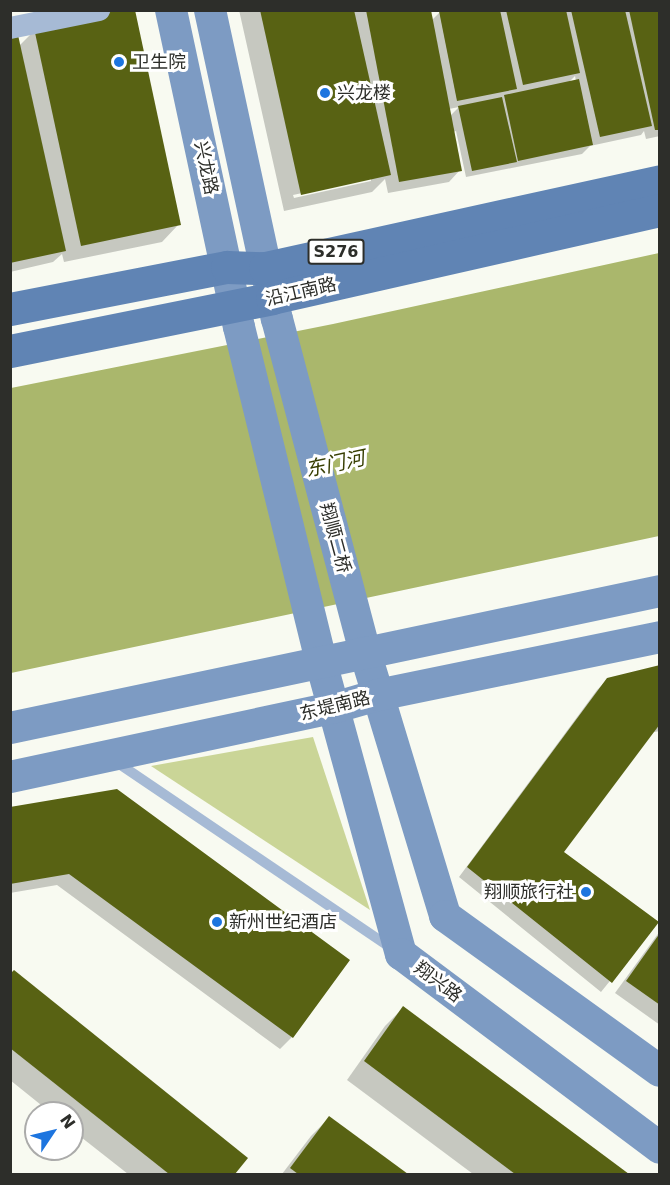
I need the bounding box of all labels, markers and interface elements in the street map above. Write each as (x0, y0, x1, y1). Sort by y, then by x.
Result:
place label: 卫生院 (132, 51, 186, 73)
marker: 卫生院 (110, 53, 128, 71)
place label: 兴龙楼 (337, 82, 391, 104)
marker: 兴龙楼 (318, 86, 332, 100)
street label: 兴龙路 (190, 139, 222, 197)
road number: S276 (308, 239, 364, 265)
street label: 沿江南路 (263, 273, 339, 311)
water label: 东门河 (303, 446, 367, 482)
street label: 翔顺二桥 (315, 500, 355, 576)
street label: 东堤南路 (297, 687, 373, 725)
place label: 翔顺旅行社 (484, 881, 574, 903)
marker: 翔顺旅行社 (579, 885, 593, 899)
place label: 新州世纪酒店 (229, 911, 337, 933)
marker: 新州世纪酒店 (210, 915, 224, 929)
street label: 翔兴路 (410, 957, 466, 1007)
north arrow (24, 1101, 84, 1161)
text: N (56, 1111, 79, 1132)

